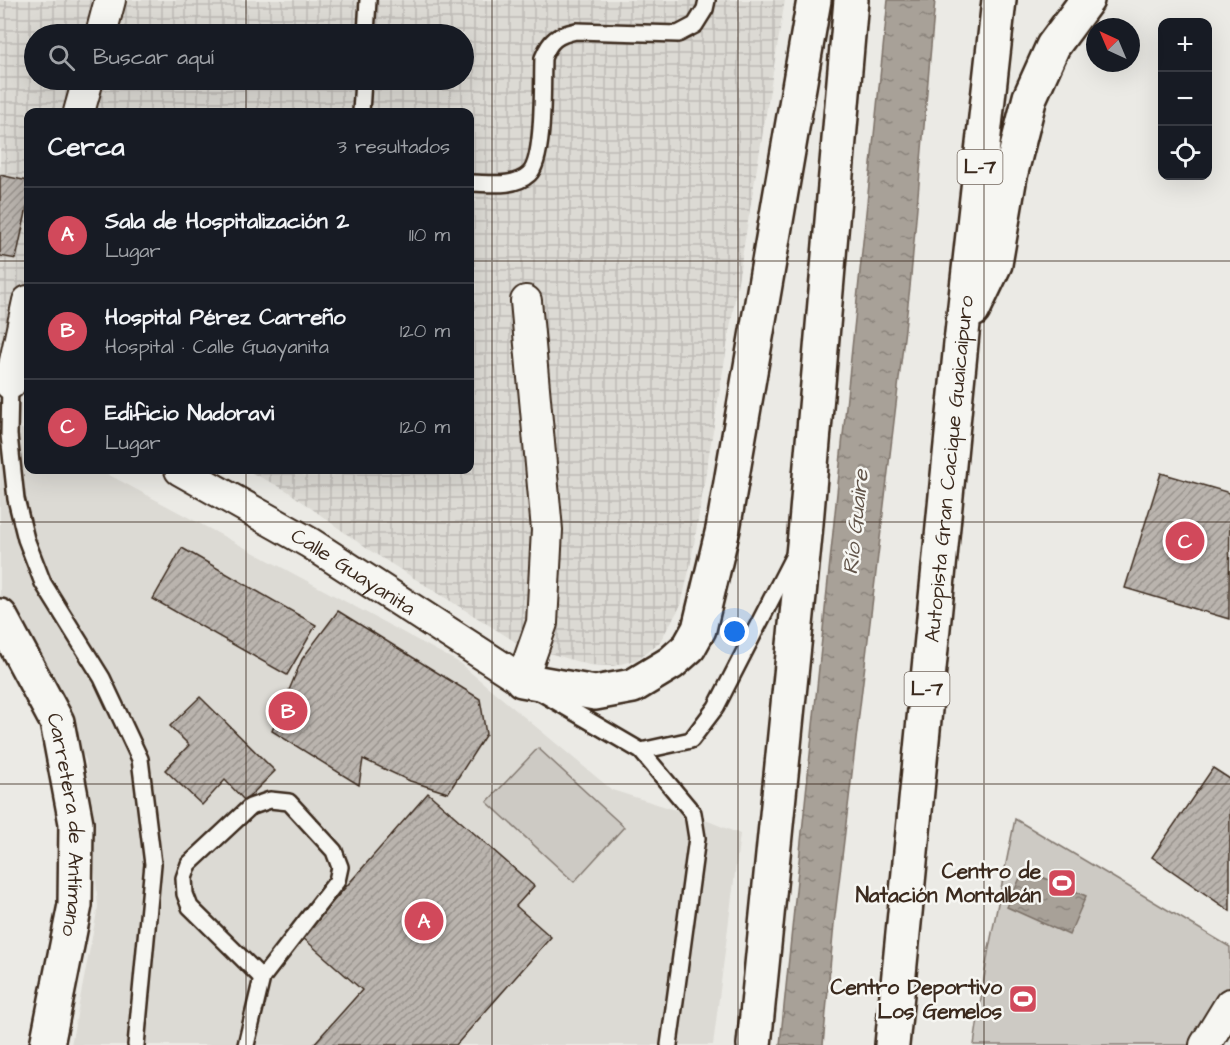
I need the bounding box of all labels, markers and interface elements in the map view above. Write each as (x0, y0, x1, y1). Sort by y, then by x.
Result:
north arrow (1086, 18, 1140, 72)
map controls (1158, 18, 1212, 180)
button: + (1158, 18, 1212, 72)
search box (24, 24, 474, 90)
icon: search (45, 41, 78, 74)
text: Buscar aquí (93, 42, 214, 73)
button: − (1158, 72, 1212, 126)
button: locate (1158, 126, 1212, 180)
text: Cerca (48, 129, 125, 165)
text: 3 resultados (337, 133, 450, 161)
road number: L-7 (958, 150, 1002, 184)
text: Sala de Hospitalización 2 (105, 206, 349, 237)
text: A (61, 221, 74, 249)
text: 110 m (409, 221, 450, 249)
text: Lugar (105, 237, 161, 265)
street label: Autopista Gran Cacique Guaicaipuro (917, 294, 981, 644)
text: Hospital Pérez Carreño (105, 302, 346, 333)
text: B (60, 317, 75, 345)
text: 120 m (400, 317, 450, 345)
text: Hospital · Calle Guayanita (105, 333, 329, 361)
text: Edificio Nadoravi (105, 398, 274, 429)
text: C (60, 413, 75, 441)
text: 120 m (400, 413, 450, 441)
text: Lugar (105, 429, 161, 457)
water label: Río Guaire (835, 467, 877, 576)
pin: C (1166, 518, 1204, 564)
street label: Calle Guayanita (286, 521, 422, 622)
your location (720, 617, 749, 646)
road number: L-7 (904, 672, 950, 706)
pin: B (268, 688, 308, 734)
street label: Carretera de Antímano (40, 707, 91, 939)
place label: Centro de Natación Montalbán (856, 857, 1042, 910)
sports icon: Centro de Natación Montalbán (1046, 867, 1078, 899)
pin: A (404, 898, 444, 944)
place label: Centro Deportivo Los Gemelos (831, 973, 1002, 1026)
sports icon: Centro Deportivo Los Gemelos (1007, 983, 1039, 1015)

